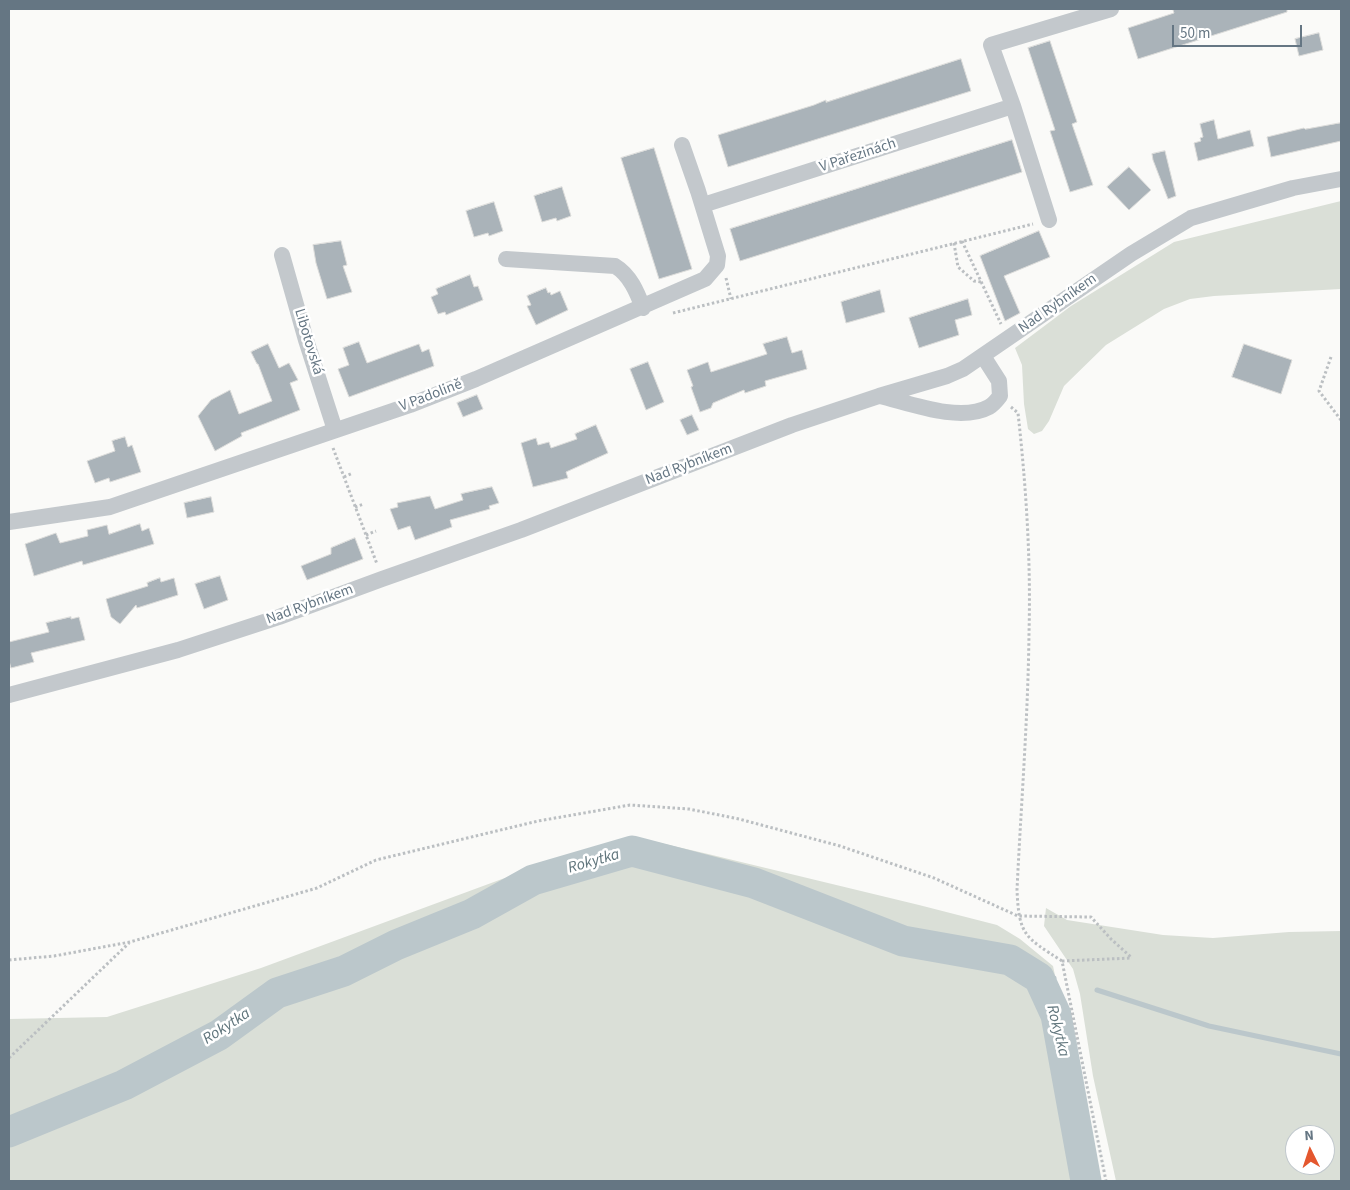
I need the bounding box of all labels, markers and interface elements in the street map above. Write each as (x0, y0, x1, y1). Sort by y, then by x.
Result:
scale bar (1175, 15, 1305, 47)
text: 50 m (1180, 23, 1210, 44)
street label: V Pařezinách (817, 135, 899, 177)
street label: Nad Rybníkem (1015, 270, 1101, 338)
street label: Libotovská (289, 307, 327, 377)
street label: V Padolině (397, 376, 465, 416)
street label: Nad Rybníkem (643, 440, 735, 490)
street label: Nad Rybníkem (264, 581, 356, 629)
water label: Rokytka (566, 845, 622, 879)
water label: Rokytka (1041, 1003, 1073, 1059)
water label: Rokytka (200, 1005, 254, 1049)
north arrow (1285, 1125, 1335, 1175)
text: N (1304, 1126, 1314, 1146)

